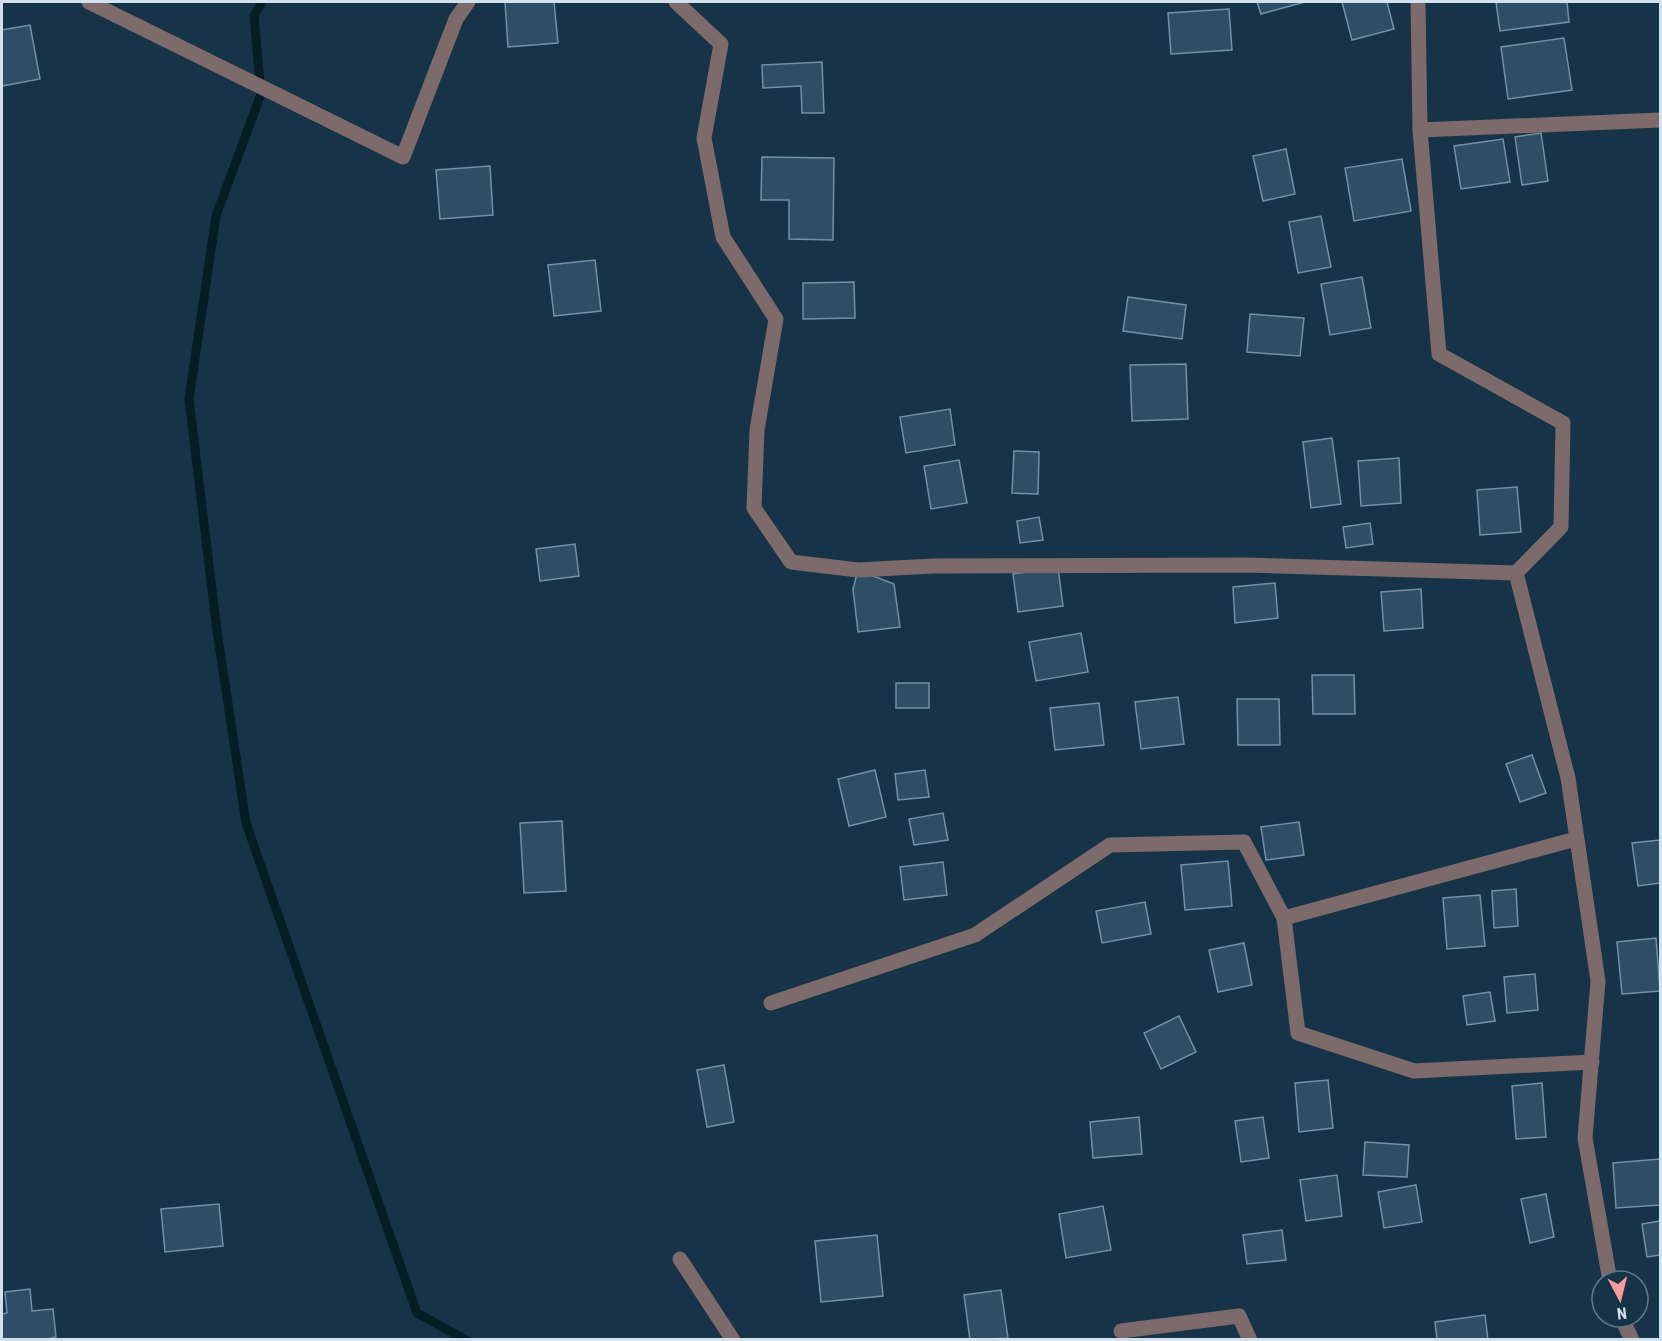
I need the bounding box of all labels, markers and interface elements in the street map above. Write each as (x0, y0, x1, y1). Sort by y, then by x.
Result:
north arrow (1590, 1269, 1650, 1329)
text: N (1616, 1303, 1628, 1323)

